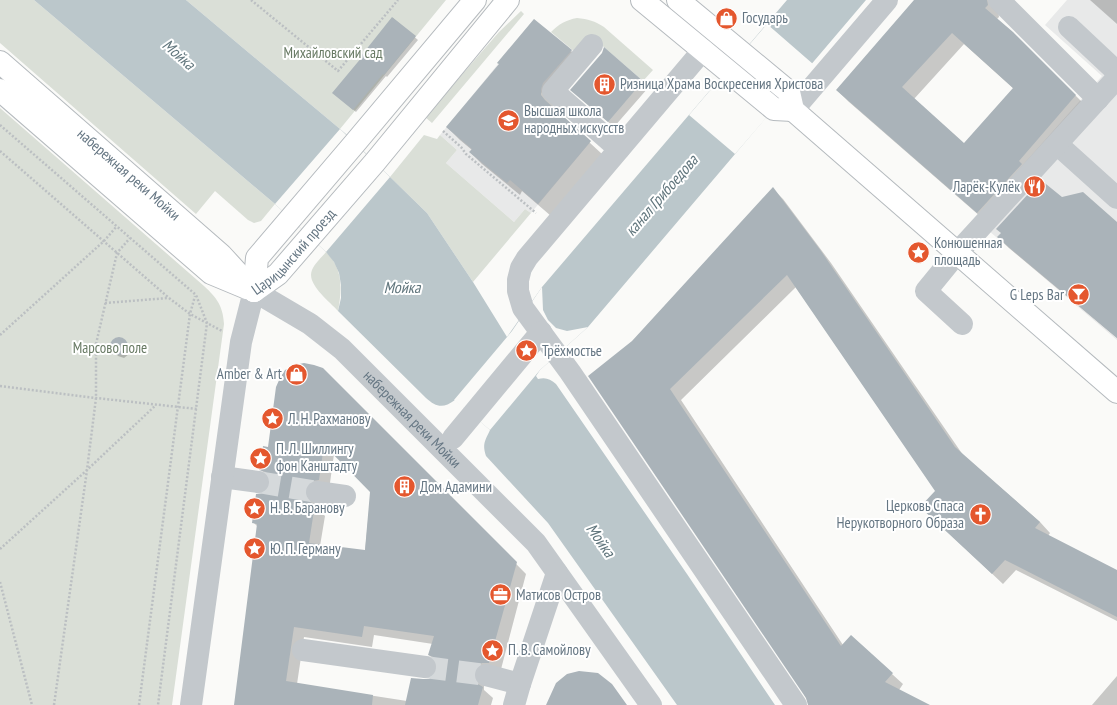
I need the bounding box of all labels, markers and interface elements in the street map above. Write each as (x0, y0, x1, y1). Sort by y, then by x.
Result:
shop icon: Государь (714, 5, 740, 31)
place label: Государь (742, 8, 788, 27)
water label: Мойка (159, 34, 201, 75)
park label: Михайловский сад (284, 43, 383, 62)
building icon: Ризница Храма Воскресения Христова (591, 71, 617, 97)
place label: Ризница Храма Воскресения Христова (620, 74, 823, 93)
place label: Высшая школа народных искусств (524, 101, 624, 137)
school or university icon: Высшая школа народных искусств (495, 107, 521, 133)
street label: набережная реки Мойки (74, 124, 185, 224)
water label: канал Грибоедова (620, 149, 703, 240)
restaurant icon: Ларёк-Кулёк (1022, 174, 1048, 200)
place label: Ларёк-Кулёк (952, 177, 1020, 196)
street label: Царицынский проезд (248, 204, 340, 299)
place label: Конюшенная площадь (934, 233, 1003, 269)
place icon: Конюшенная площадь (905, 239, 931, 265)
water label: Мойка (384, 277, 422, 297)
bar icon: G Leps Bar (1066, 282, 1092, 308)
place label: G Leps Bar (1010, 285, 1065, 304)
park label: Марсово поле (73, 338, 147, 357)
place icon: Трёхмостье (513, 338, 539, 364)
place label: Трёхмостье (542, 341, 602, 360)
shop icon: Amber & Art (284, 361, 310, 387)
place label: Amber & Art (217, 364, 282, 383)
street label: набережная реки Мойки (360, 366, 466, 472)
place icon: Л. Н. Рахманову (259, 406, 285, 432)
place label: Л. Н. Рахманову (287, 409, 371, 428)
place label: П. Л. Шиллингу фон Канштадту (276, 439, 357, 475)
place icon: П. Л. Шиллингу фон Канштадту (248, 445, 274, 471)
building icon: Дом Адамини (391, 474, 417, 500)
place label: Дом Адамини (420, 477, 492, 496)
place icon: Н. В. Баранову (241, 495, 267, 521)
place label: Церковь Спаса Нерукотворного Образа (836, 496, 964, 532)
place label: Н. В. Баранову (270, 498, 345, 517)
church icon: Церковь Спаса Нерукотворного Образа (967, 502, 993, 528)
water label: Мойка (582, 519, 621, 562)
place icon: Ю. П. Герману (241, 536, 267, 562)
place label: Ю. П. Герману (270, 539, 341, 558)
office icon: Матисов Остров (487, 582, 513, 608)
place label: Матисов Остров (516, 585, 601, 604)
place icon: П. В. Самойлову (480, 637, 506, 663)
place label: П. В. Самойлову (508, 640, 591, 659)

